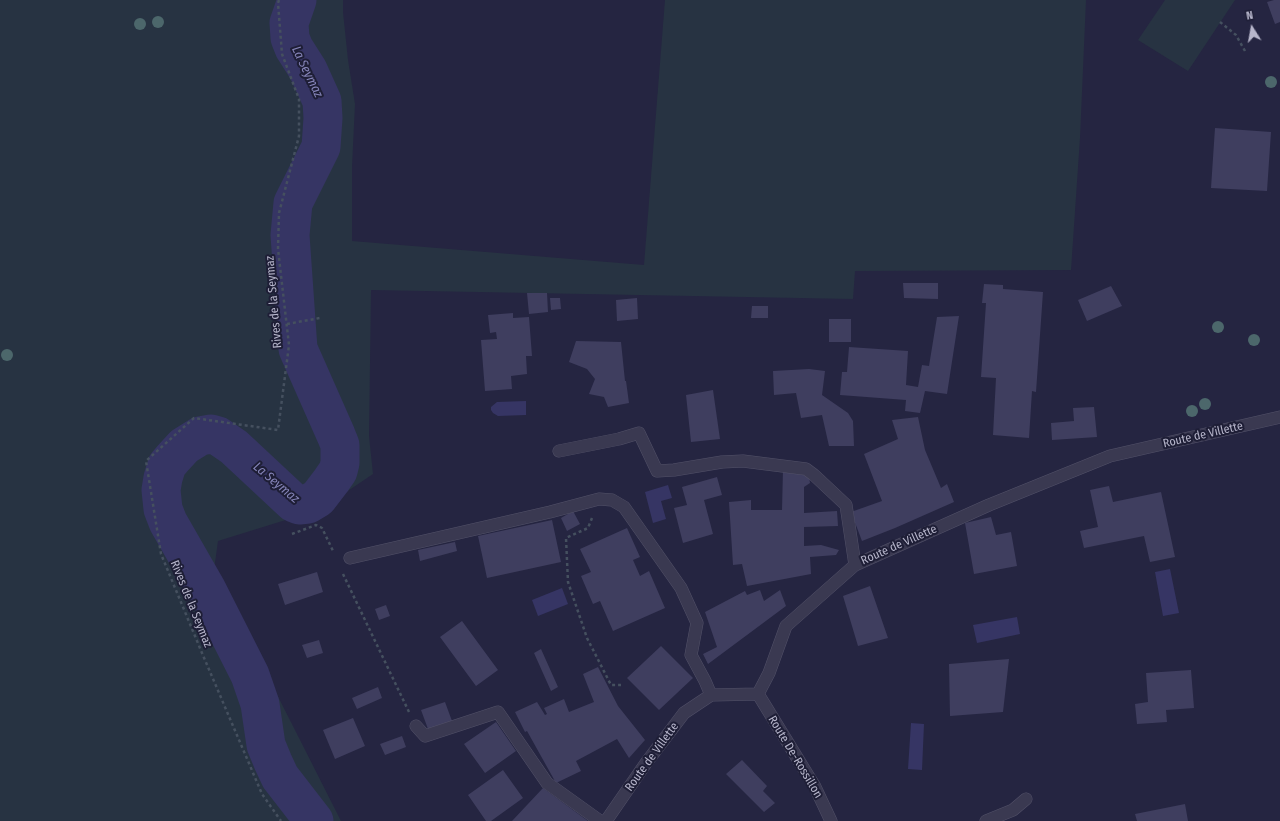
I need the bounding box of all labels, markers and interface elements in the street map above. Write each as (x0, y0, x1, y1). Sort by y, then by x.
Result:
north arrow (1232, 8, 1272, 48)
text: N (1245, 9, 1254, 23)
water label: La Seymaz (288, 44, 326, 100)
street label: Rives de la Seymaz (263, 255, 285, 349)
street label: Route de Villette (1162, 419, 1244, 451)
water label: La Seymaz (250, 459, 302, 507)
street label: Route de Villette (859, 522, 939, 568)
street label: Rives de la Seymaz (167, 558, 215, 650)
street label: Route De-Rossillon (765, 713, 825, 801)
street label: Route de Villette (622, 720, 682, 794)

